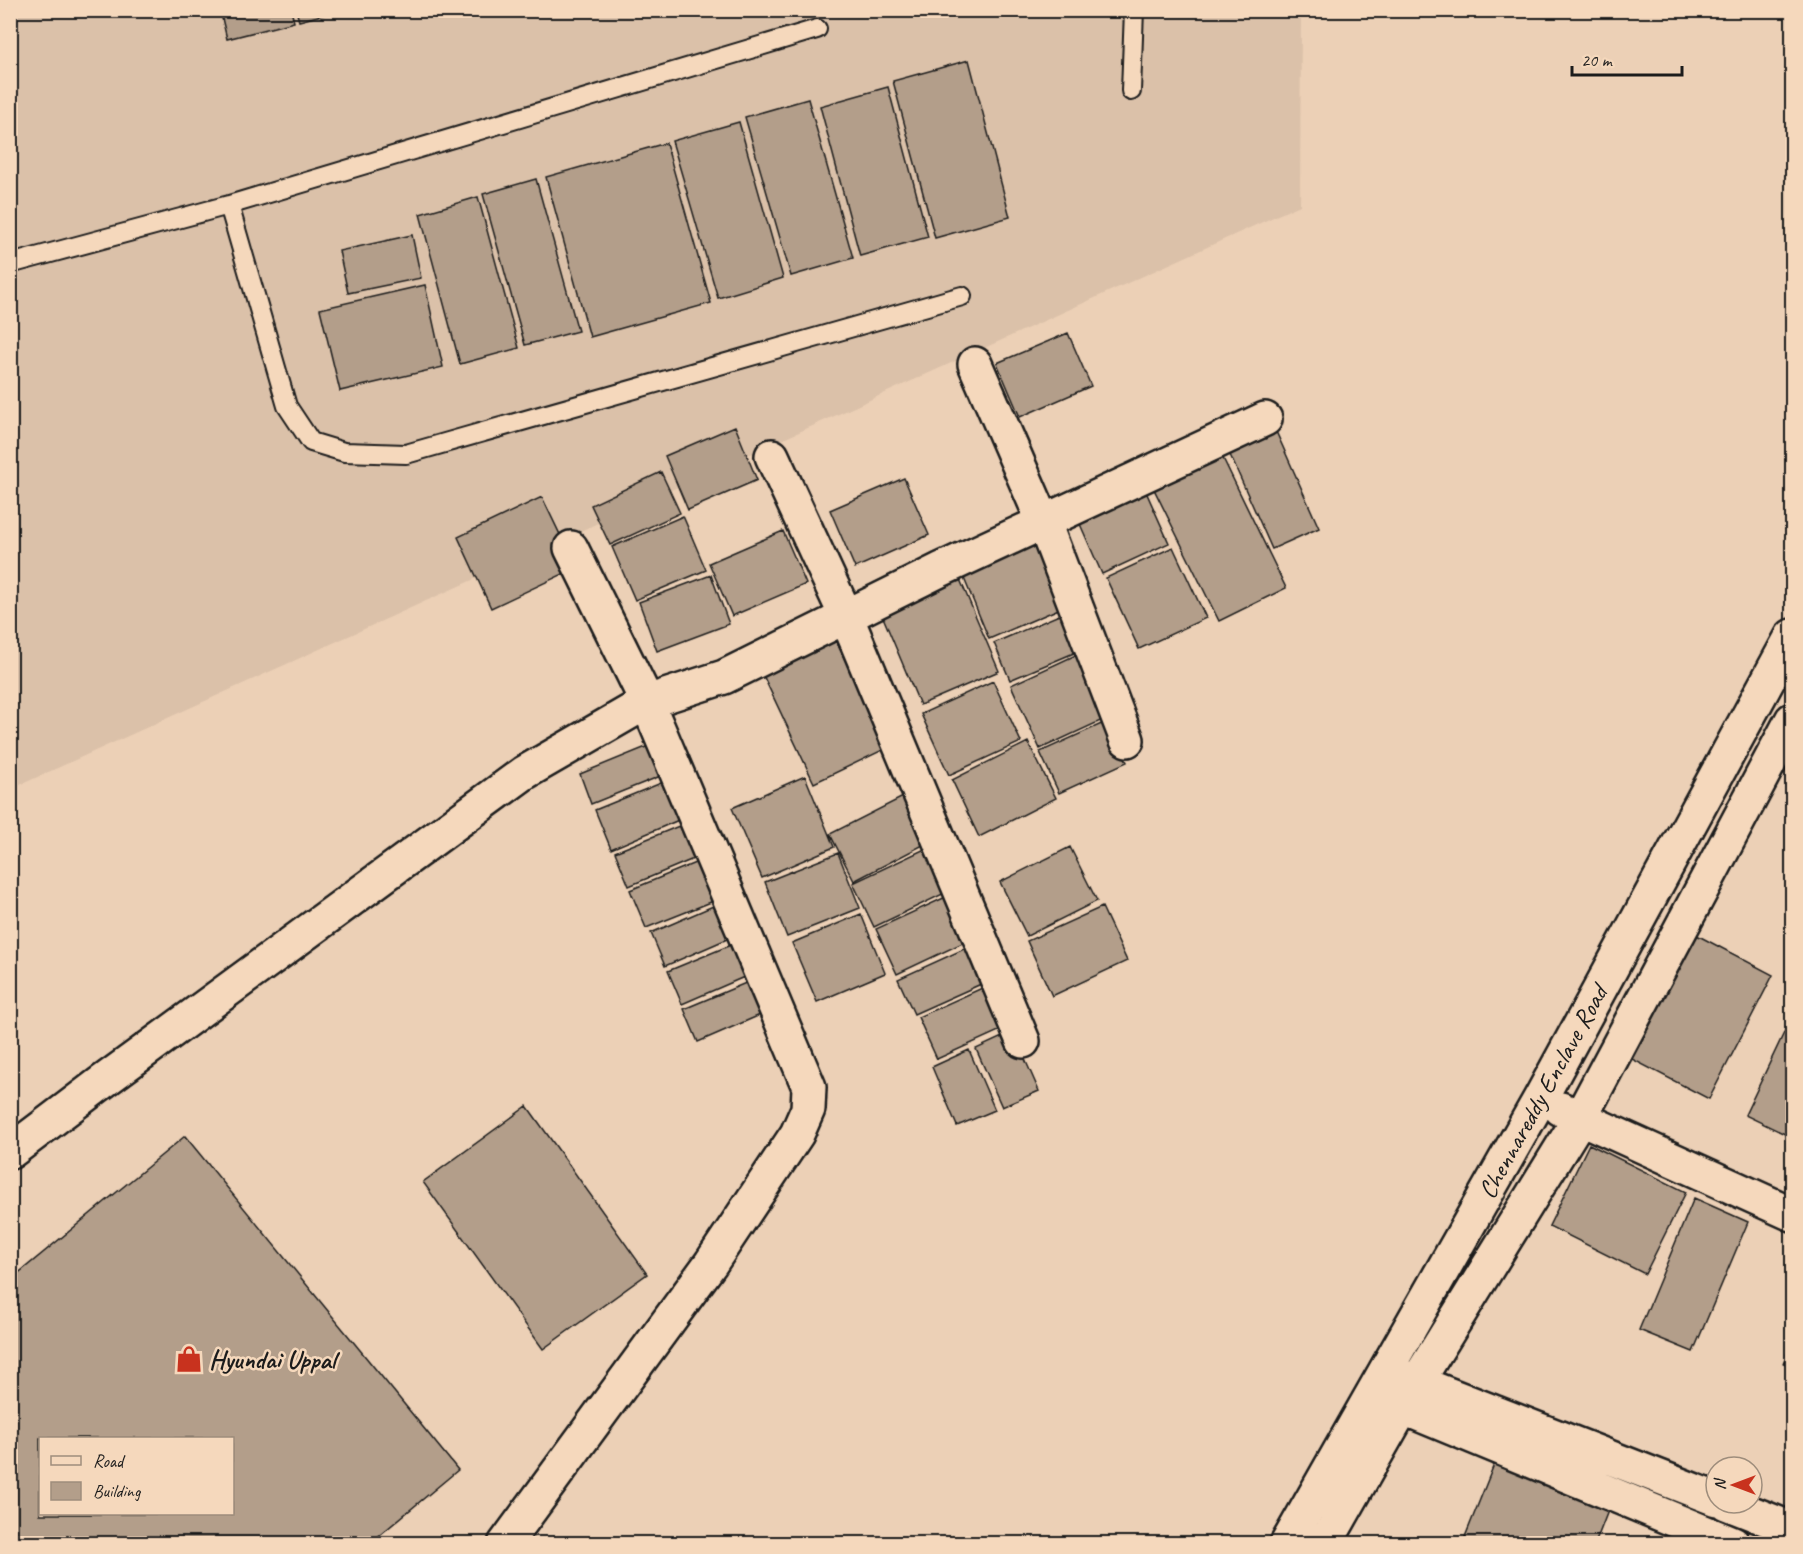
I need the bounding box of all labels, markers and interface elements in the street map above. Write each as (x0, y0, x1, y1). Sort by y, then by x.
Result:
scale bar (1572, 39, 1682, 77)
text: 20 m (1581, 49, 1614, 71)
street label: Chennareddy Enclave Road (1471, 976, 1617, 1204)
place label: Hyundai Uppal (209, 1343, 341, 1376)
shop icon: Hyundai Uppal (174, 1344, 204, 1374)
legend (39, 1437, 234, 1515)
text: Road (93, 1450, 126, 1472)
north arrow (1704, 1455, 1764, 1515)
text: N (1710, 1477, 1730, 1490)
text: Building (93, 1480, 142, 1502)

